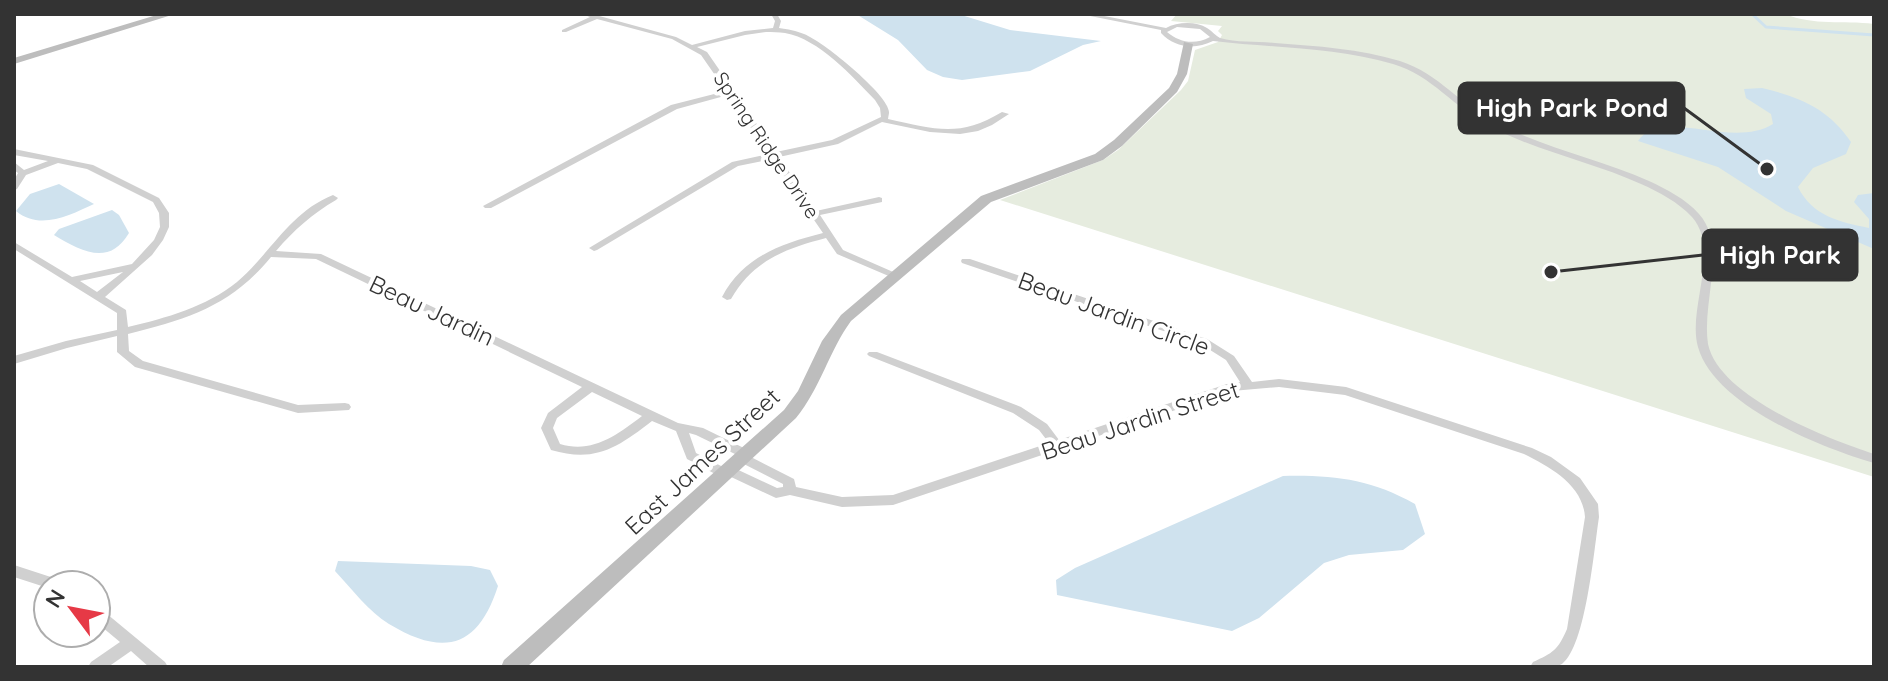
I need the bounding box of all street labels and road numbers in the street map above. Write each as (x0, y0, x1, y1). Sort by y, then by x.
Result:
street label: Spring Ridge Drive (709, 67, 825, 223)
street label: Beau Jardin Circle (1014, 264, 1214, 362)
street label: Beau Jardin (365, 268, 499, 352)
street label: Beau Jardin Street (1037, 374, 1243, 466)
street label: East James Street (618, 381, 786, 541)

